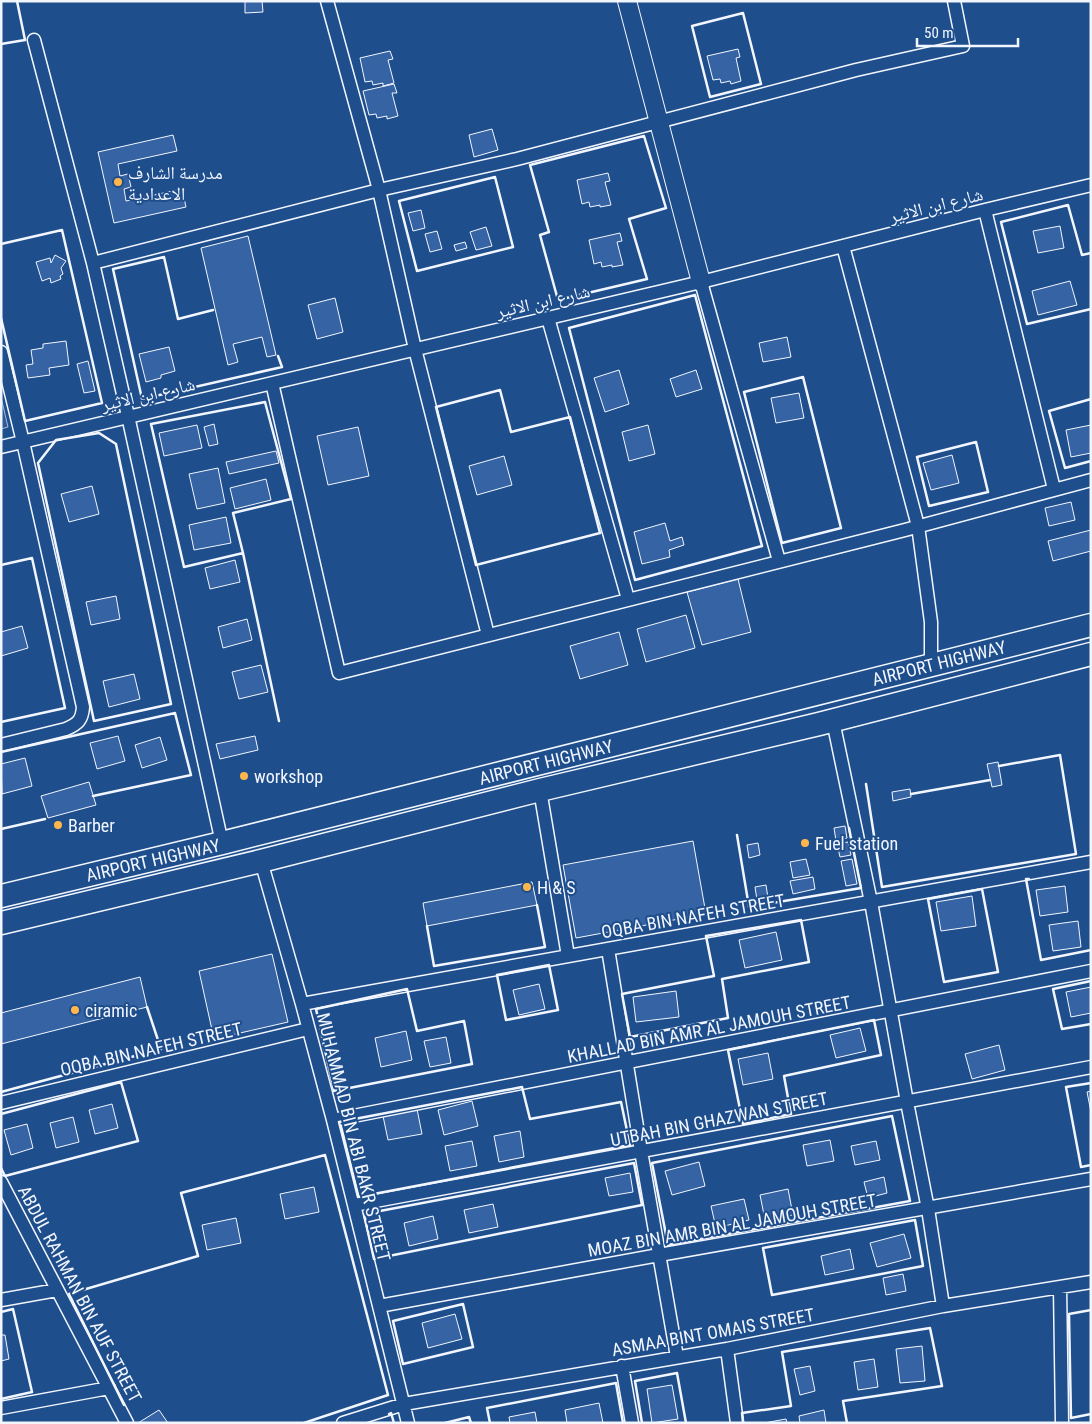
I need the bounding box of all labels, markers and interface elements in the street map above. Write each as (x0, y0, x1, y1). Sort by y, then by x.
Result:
scale bar (917, 15, 1018, 47)
text: 50 m (924, 24, 954, 42)
place label: مدرسة الشارف الاعدادية (128, 162, 223, 204)
marker: مدرسة الشارف الاعدادية (112, 176, 124, 188)
street label: شارع ابن الاثير (886, 183, 985, 228)
street label: شارع ابن الاثير (493, 280, 592, 323)
street label: شارع ابن الاثير (98, 373, 197, 416)
street label: AIRPORT HIGHWAY (870, 636, 1009, 690)
street label: AIRPORT HIGHWAY (477, 735, 616, 789)
place label: workshop (254, 766, 323, 787)
marker: workshop (238, 770, 250, 782)
place label: Barber (68, 815, 115, 836)
marker: Barber (52, 819, 64, 831)
place label: Fuel station (815, 833, 898, 854)
street label: AIRPORT HIGHWAY (84, 834, 223, 886)
marker: Fuel station (799, 837, 811, 849)
place label: H & S (537, 877, 576, 898)
marker: H & S (521, 881, 533, 893)
street label: OQBA BIN NAFEH STREET (600, 890, 786, 942)
street label: KHALLAD BIN AMR AL JAMOUH STREET (565, 991, 853, 1067)
place label: ciramic (85, 1000, 137, 1021)
marker: ciramic (69, 1004, 81, 1016)
street label: MUHAMMAD BIN ABI BAKR STREET (313, 1011, 395, 1263)
street label: OQBA BIN NAFEH STREET (58, 1018, 244, 1080)
street label: UTBAH BIN GHAZWAN STREET (609, 1088, 829, 1150)
street label: ABDUL RAHMAN BIN AUF STREET (14, 1182, 146, 1406)
street label: MOAZ BIN AMR BIN AL JAMOUH STREET (586, 1189, 878, 1261)
street label: ASMAA BINT OMAIS STREET (610, 1304, 816, 1360)

